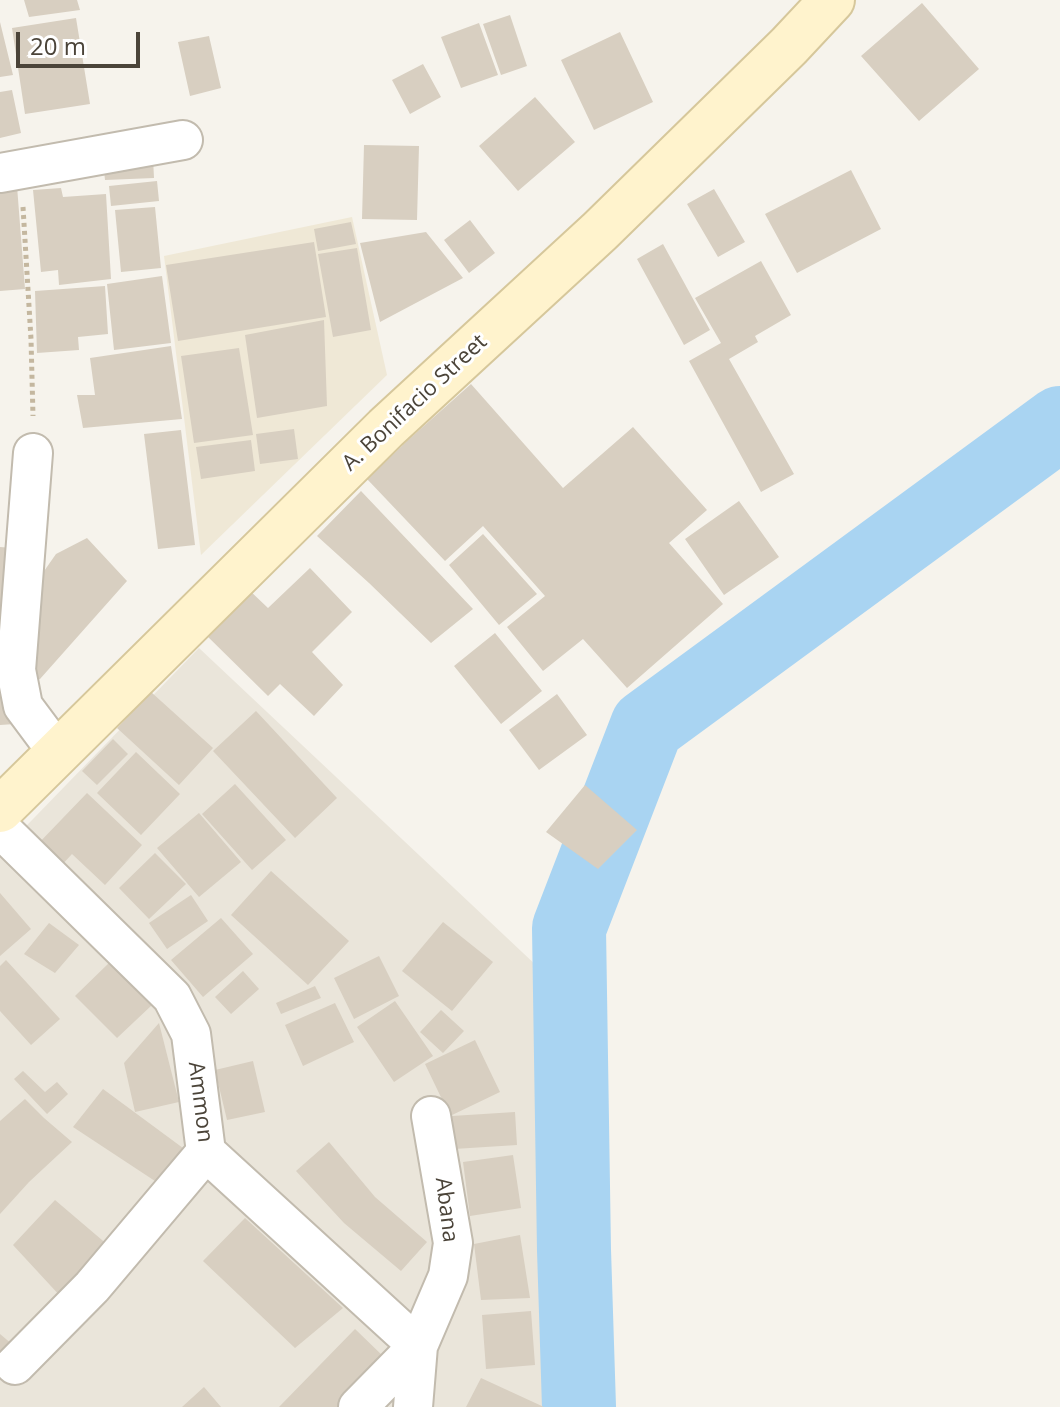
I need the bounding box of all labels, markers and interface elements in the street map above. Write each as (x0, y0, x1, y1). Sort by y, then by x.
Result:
scale bar (20, 16, 144, 66)
text: 20 m (30, 29, 86, 62)
street label: A. Bonifacio Street (337, 329, 493, 477)
street label: Ammon (182, 1060, 218, 1144)
street label: Abana (429, 1176, 463, 1244)

